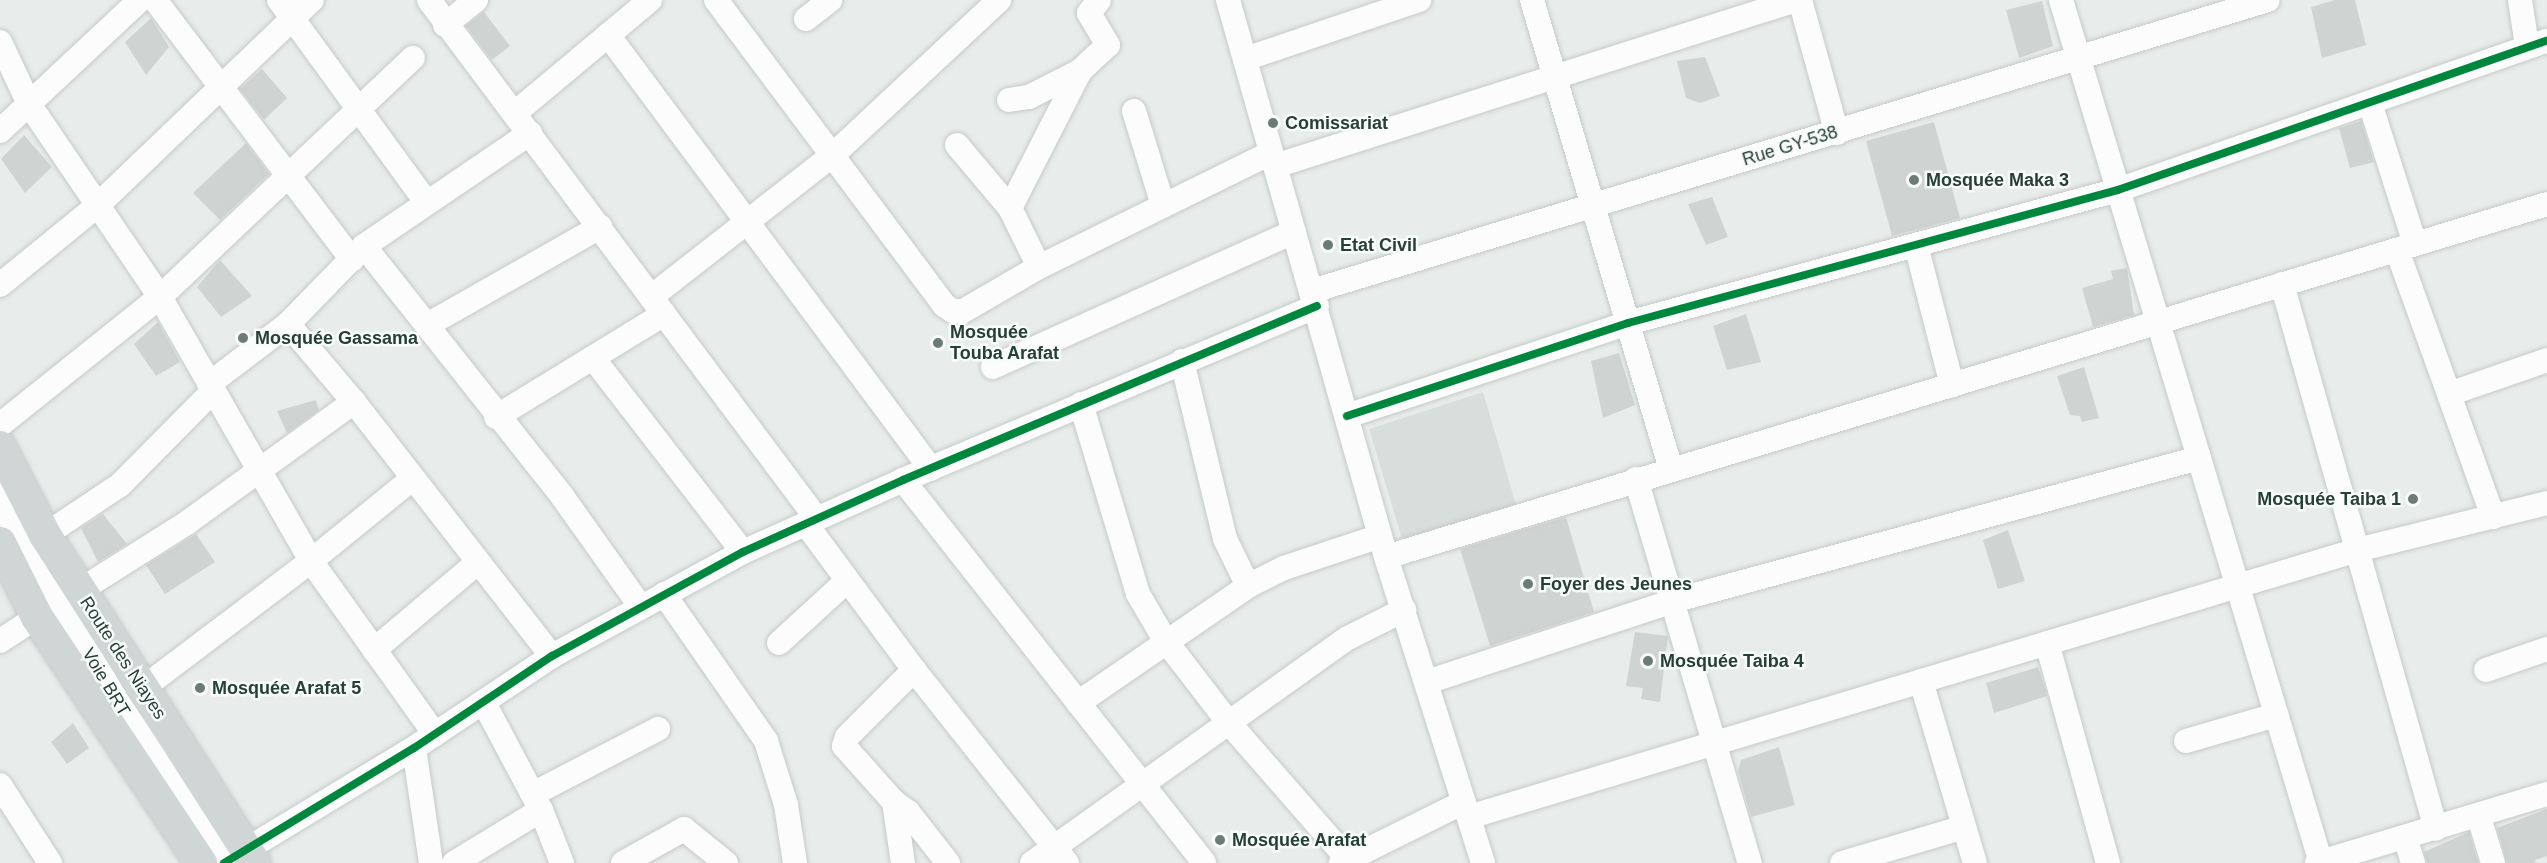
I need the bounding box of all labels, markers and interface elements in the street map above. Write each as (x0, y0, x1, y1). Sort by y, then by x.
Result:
place label: Comissariat (1285, 112, 1388, 134)
marker: Comissariat (1266, 116, 1280, 130)
street label: Rue GY-538 (1740, 121, 1840, 171)
place label: Mosquée Maka 3 (1926, 169, 2069, 191)
marker: Mosquée Maka 3 (1907, 173, 1921, 187)
place label: Etat Civil (1340, 234, 1417, 256)
marker: Etat Civil (1321, 238, 1335, 252)
place label: Mosquée Touba Arafat (950, 322, 1060, 364)
place label: Mosquée Gassama (255, 327, 418, 349)
marker: Mosquée Gassama (236, 331, 250, 345)
marker: Mosquée Touba Arafat (931, 336, 945, 350)
place label: Mosquée Taiba 1 (2257, 488, 2401, 510)
marker: Mosquée Taiba 1 (2406, 492, 2420, 506)
place label: Foyer des Jeunes (1540, 573, 1692, 595)
marker: Foyer des Jeunes (1521, 577, 1535, 591)
street label: Route des Niayes (75, 593, 171, 723)
street label: Voie BRT (77, 644, 135, 720)
place label: Mosquée Taiba 4 (1660, 650, 1804, 672)
marker: Mosquée Taiba 4 (1641, 654, 1655, 668)
place label: Mosquée Arafat 5 (212, 677, 362, 699)
marker: Mosquée Arafat 5 (193, 681, 207, 695)
place label: Mosquée Arafat (1232, 829, 1367, 851)
marker: Mosquée Arafat (1213, 833, 1227, 847)

